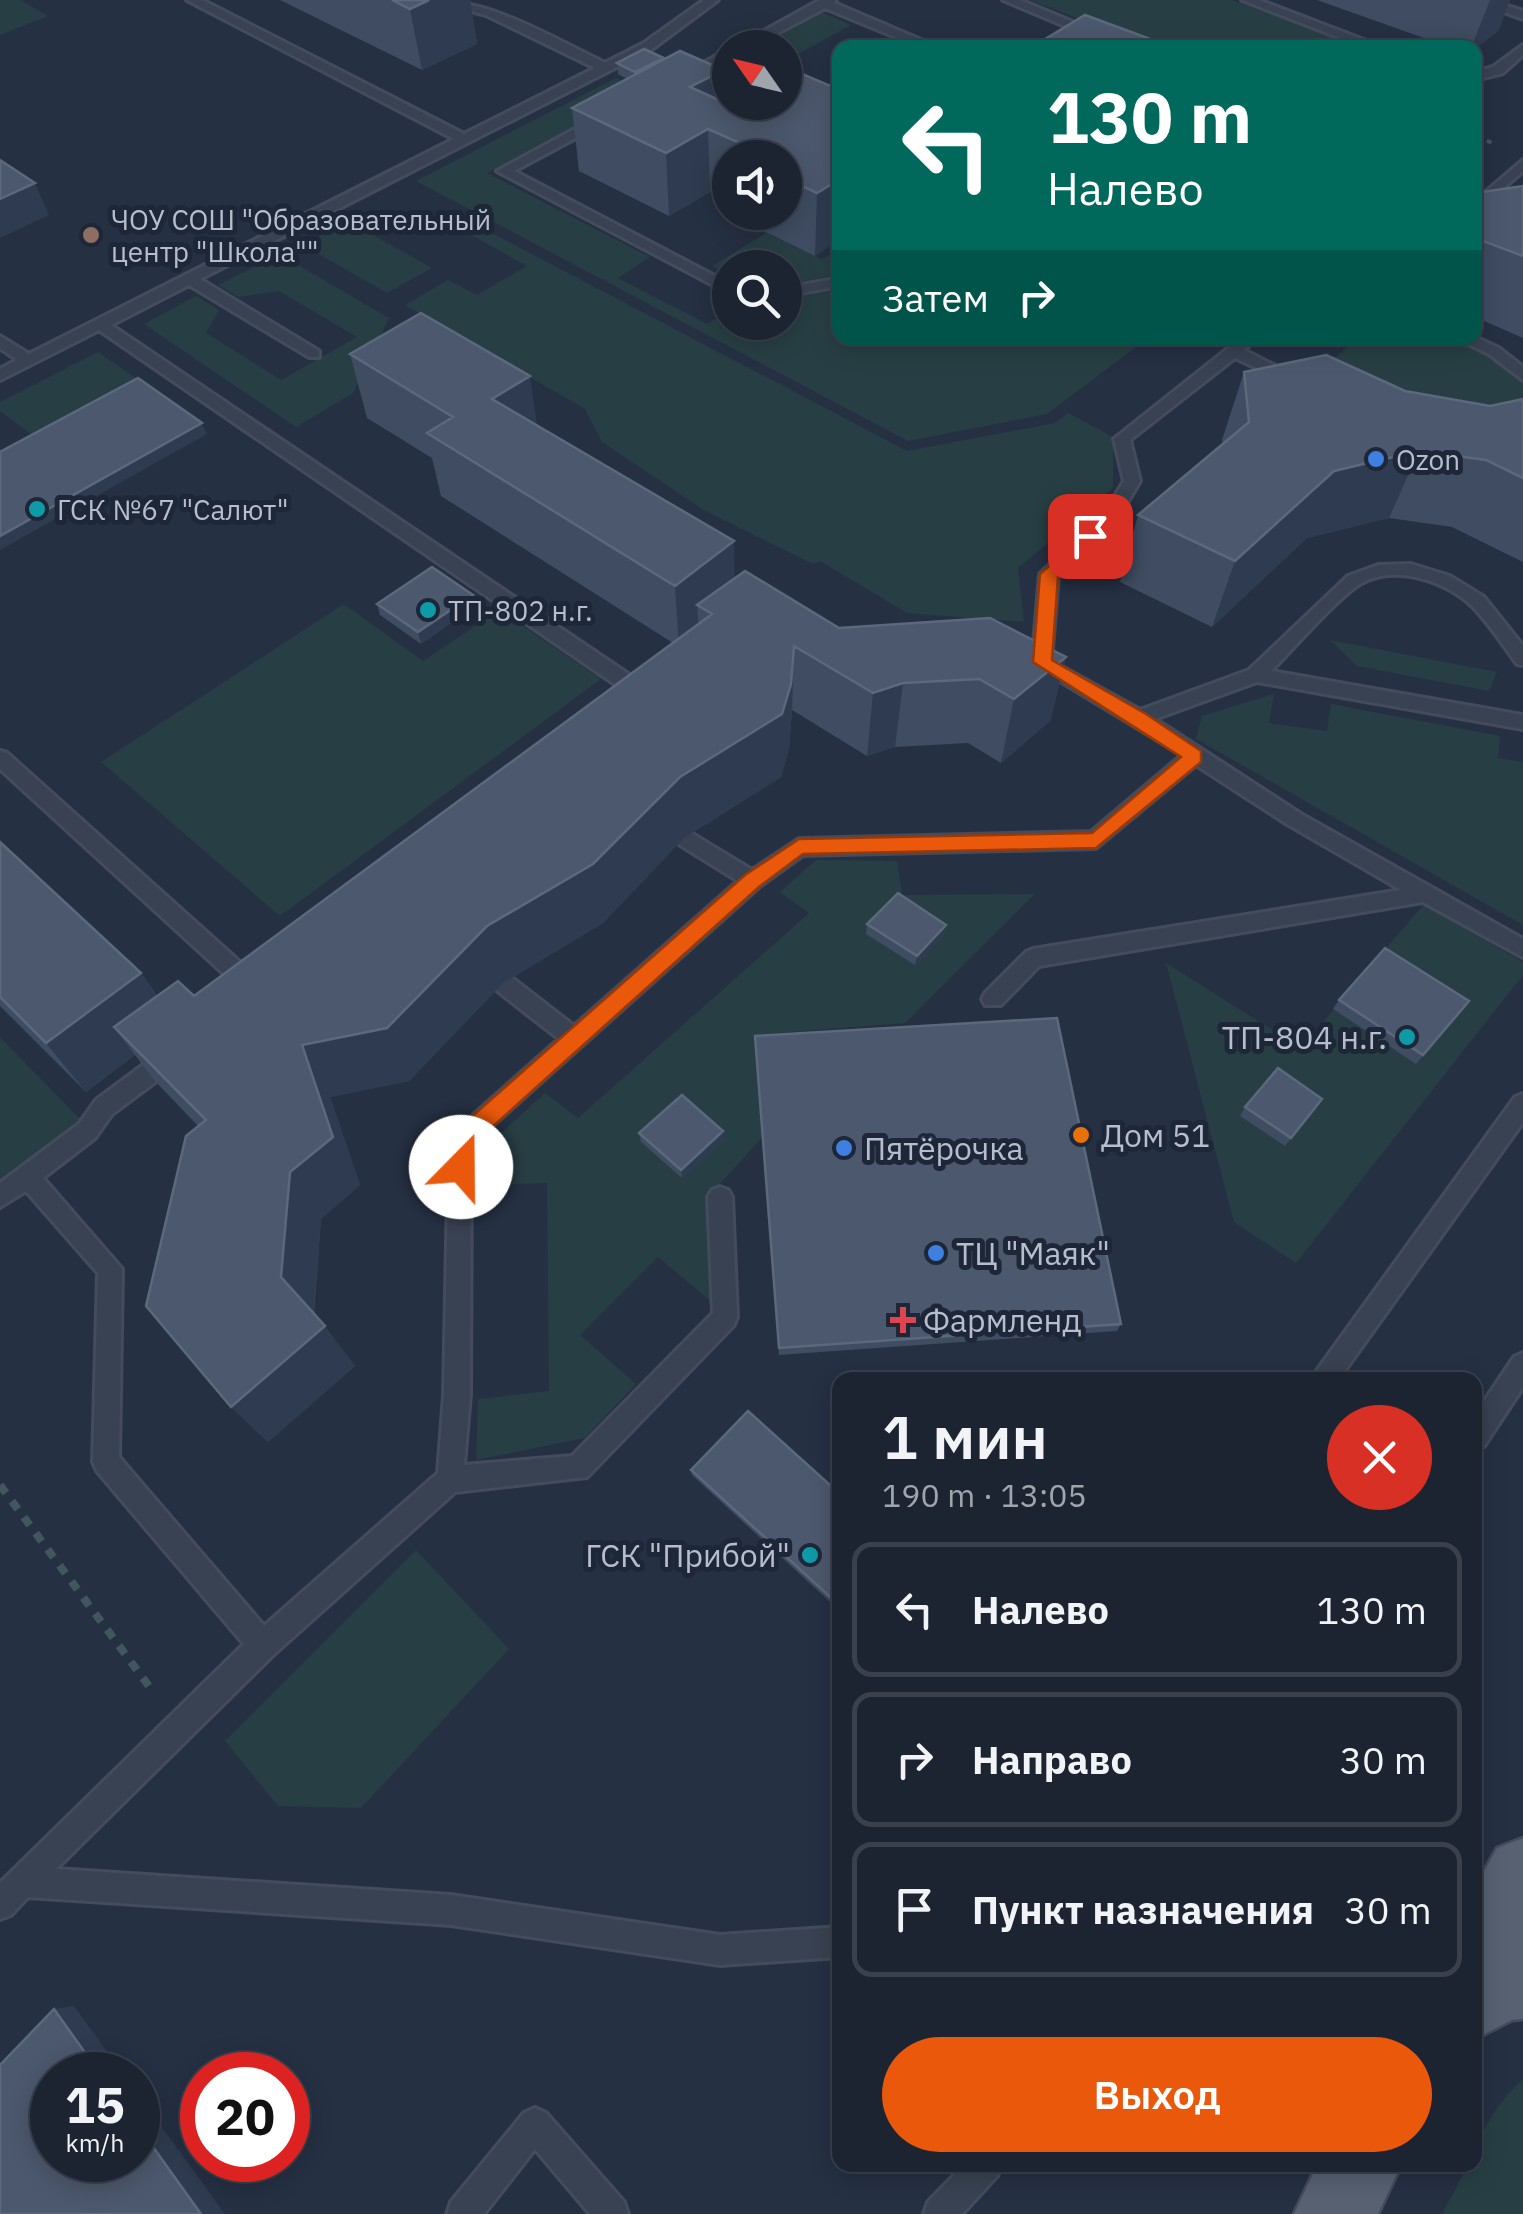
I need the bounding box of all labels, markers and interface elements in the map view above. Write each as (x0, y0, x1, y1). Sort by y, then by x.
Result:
north arrow (712, 30, 802, 120)
map controls (712, 30, 802, 340)
text: 130 m (1047, 71, 1252, 162)
icon: left (882, 80, 1012, 210)
button: sound (712, 140, 802, 230)
text: Налево (1047, 159, 1204, 217)
place label: ЧОУ СОШ "Образовательный центр "Школа"" (111, 201, 491, 270)
marker: ЧОУ СОШ "Образовательный центр "Школа"" (80, 224, 102, 246)
button: search (712, 250, 802, 340)
icon: right (1009, 270, 1064, 325)
text: Затем (882, 273, 989, 322)
place label: Ozon (1396, 441, 1460, 478)
marker: Ozon (1365, 448, 1387, 470)
place label: ГСК №67 "Салют" (57, 491, 289, 528)
pin (1048, 494, 1133, 579)
marker: ГСК №67 "Салют" (26, 498, 48, 520)
icon: arrive (1063, 509, 1118, 564)
place label: ТП-802 н.г. (448, 592, 593, 629)
marker: ТП-802 н.г. (417, 599, 439, 621)
place label: ТП-804 н.г. (1222, 1016, 1387, 1058)
marker: ТП-804 н.г. (1396, 1026, 1418, 1048)
place label: Дом 51 (1101, 1114, 1210, 1156)
position arrow (409, 1115, 513, 1219)
marker: Дом 51 (1070, 1124, 1092, 1146)
place label: Пятёрочка (864, 1127, 1024, 1169)
marker: Пятёрочка (833, 1137, 855, 1159)
place label: ТЦ "Маяк" (956, 1232, 1110, 1274)
marker: ТЦ "Маяк" (925, 1242, 947, 1264)
place label: Фармленд (923, 1299, 1082, 1341)
marker: Фармленд (892, 1309, 914, 1331)
text: 1 мин (882, 1397, 1048, 1476)
button: close (1327, 1405, 1432, 1510)
text: 190 m · 13:05 (882, 1474, 1087, 1516)
place label: ГСК "Прибой" (585, 1534, 790, 1576)
marker: ГСК "Прибой" (799, 1544, 821, 1566)
icon: left (887, 1582, 942, 1637)
text: Налево (972, 1585, 1109, 1634)
text: 130 m (1316, 1585, 1427, 1634)
icon: right (887, 1732, 942, 1787)
text: Направо (972, 1735, 1132, 1784)
text: 30 m (1339, 1735, 1427, 1784)
icon: arrive (887, 1882, 942, 1937)
text: Пункт назначения (972, 1885, 1314, 1934)
text: 30 m (1344, 1885, 1432, 1934)
button: Выход (882, 2037, 1432, 2152)
speed limit sign: 20 (180, 2052, 310, 2182)
text: 15 (65, 2072, 125, 2137)
text: km/h (66, 2126, 124, 2159)

